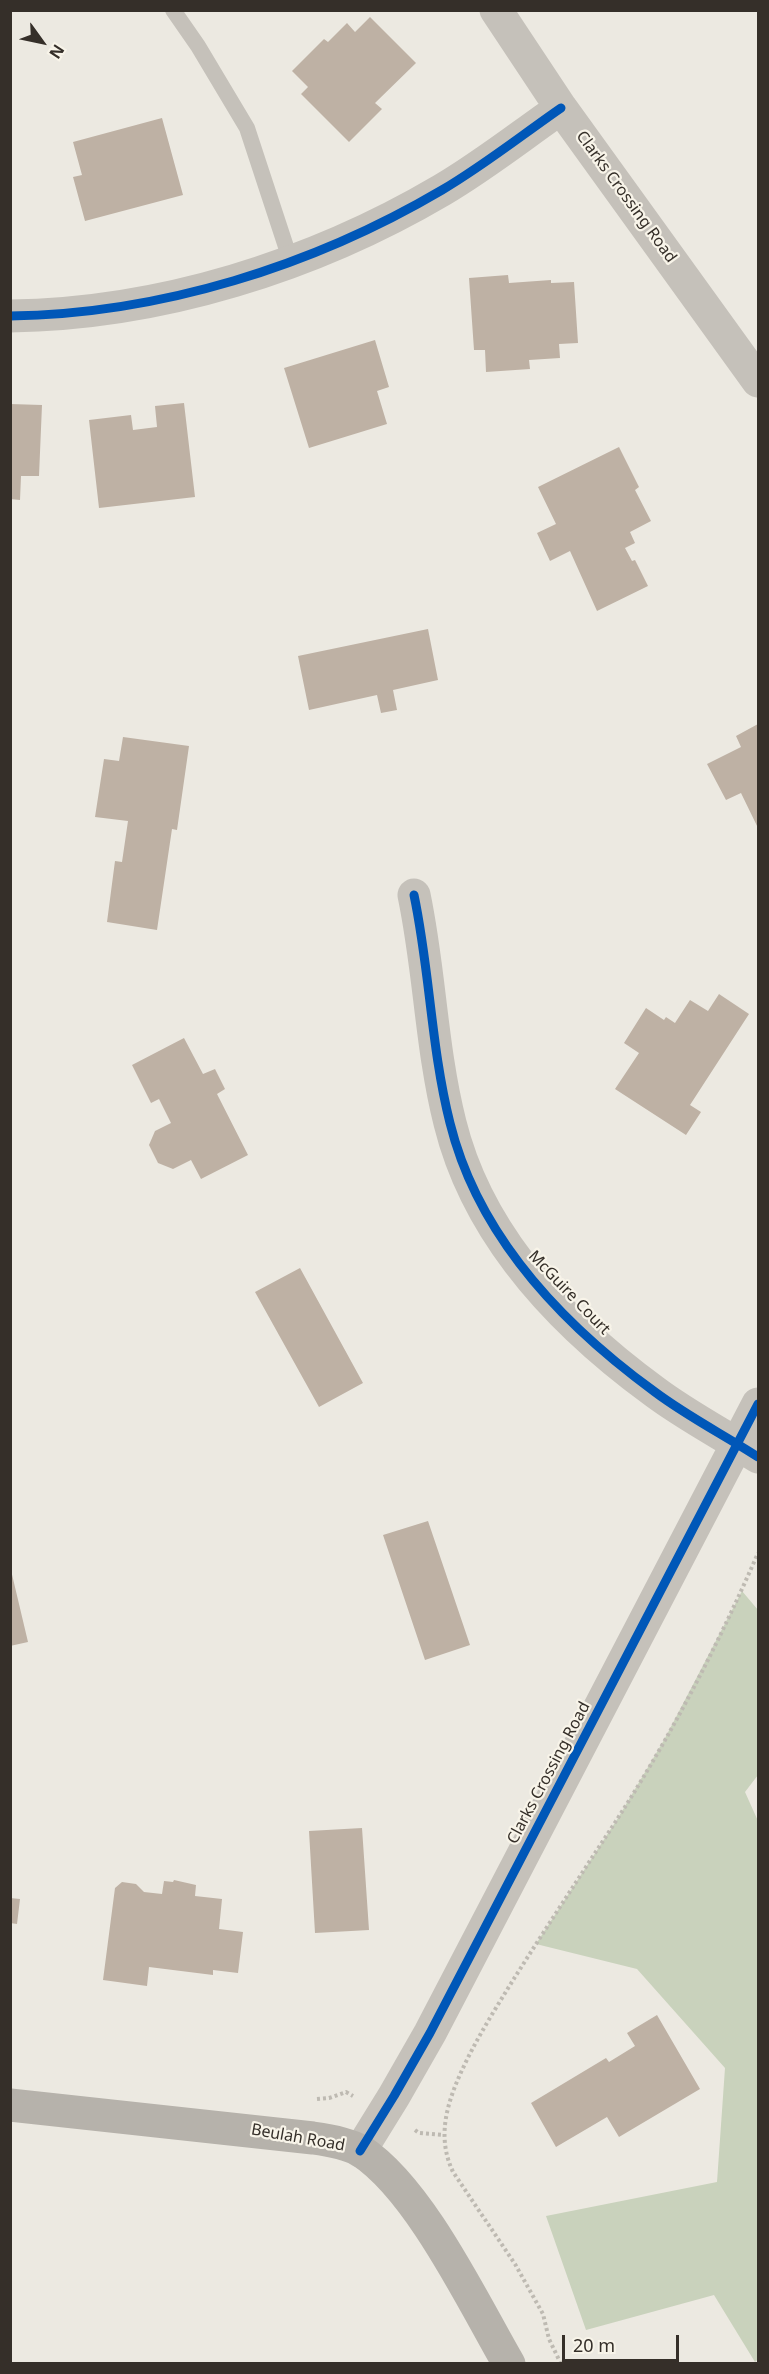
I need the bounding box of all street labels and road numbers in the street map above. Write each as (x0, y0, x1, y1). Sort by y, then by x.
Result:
street label: Clarks Crossing Road (572, 127, 680, 267)
street label: McGuire Court (524, 1247, 614, 1339)
street label: Clarks Crossing Road (503, 1699, 595, 1847)
street label: Beulah Road (250, 2120, 346, 2156)

